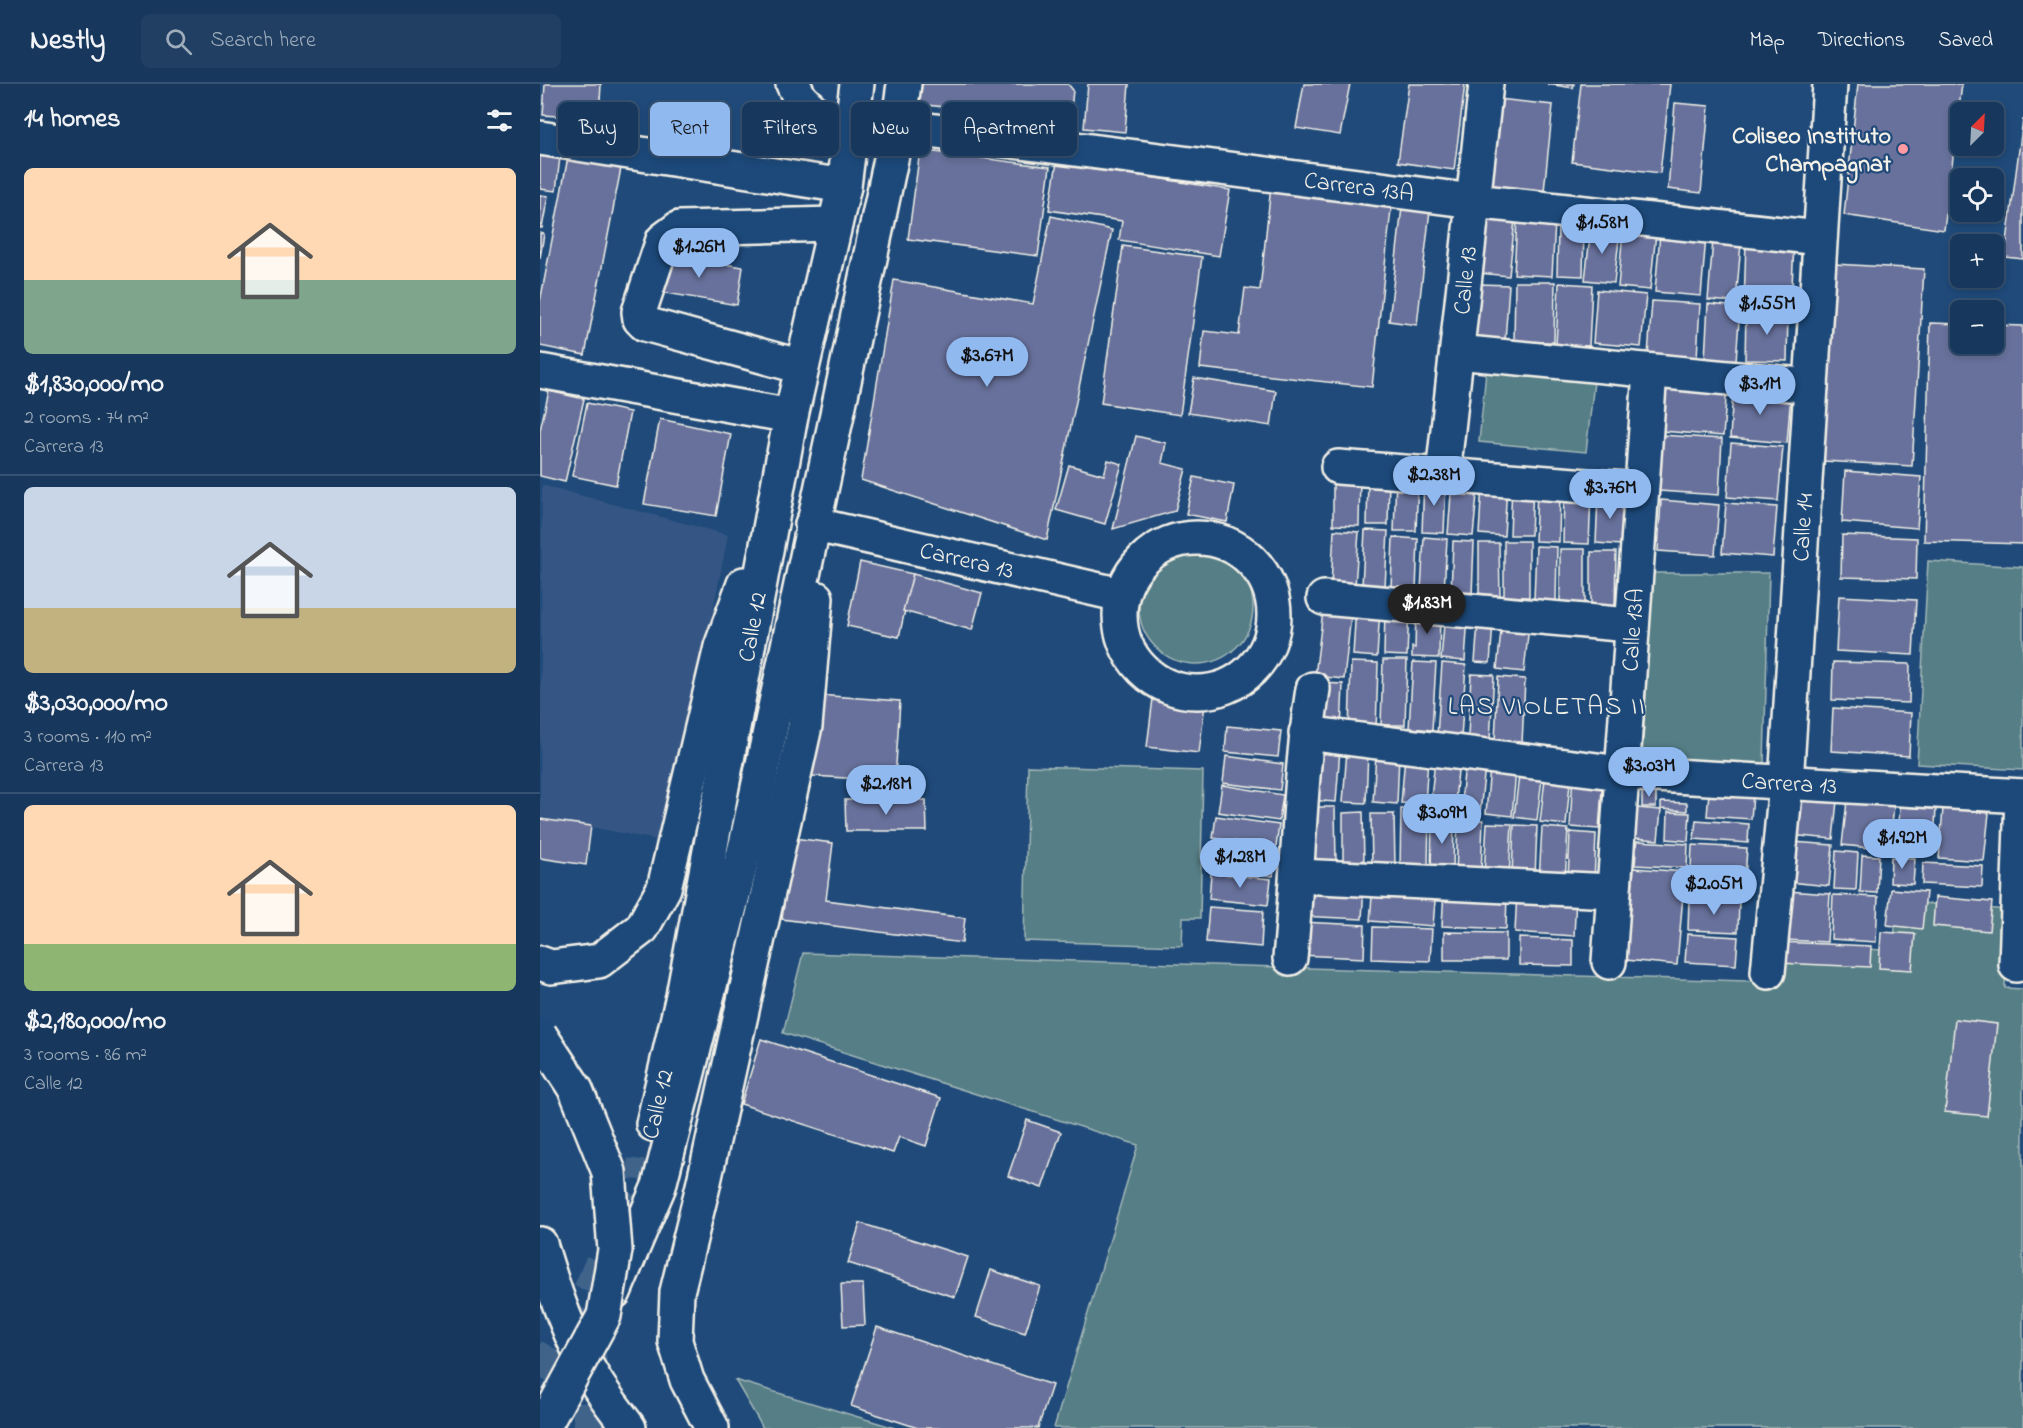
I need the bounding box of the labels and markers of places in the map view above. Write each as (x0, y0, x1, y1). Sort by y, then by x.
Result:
place label: Coliseo Instituto Champagnat (1732, 120, 1892, 184)
marker: Coliseo Instituto Champagnat (1896, 142, 1910, 156)
pin: $1.58M (1553, 204, 1651, 255)
pin: $1.26M (650, 228, 748, 279)
pin: $1.55M (1718, 285, 1816, 336)
pin: $3.67M (938, 337, 1036, 388)
pin: $3.1M (1718, 365, 1802, 416)
pin: $2.38M (1385, 456, 1483, 507)
pin: $3.76M (1561, 469, 1659, 520)
pin: $1.83M (1378, 584, 1476, 635)
pin: $3.03M (1600, 747, 1698, 798)
pin: $2.18M (837, 765, 935, 816)
pin: $3.09M (1393, 794, 1491, 845)
pin: $1.92M (1853, 819, 1951, 870)
pin: $1.28M (1191, 838, 1289, 889)
pin: $2.05M (1665, 865, 1763, 916)

